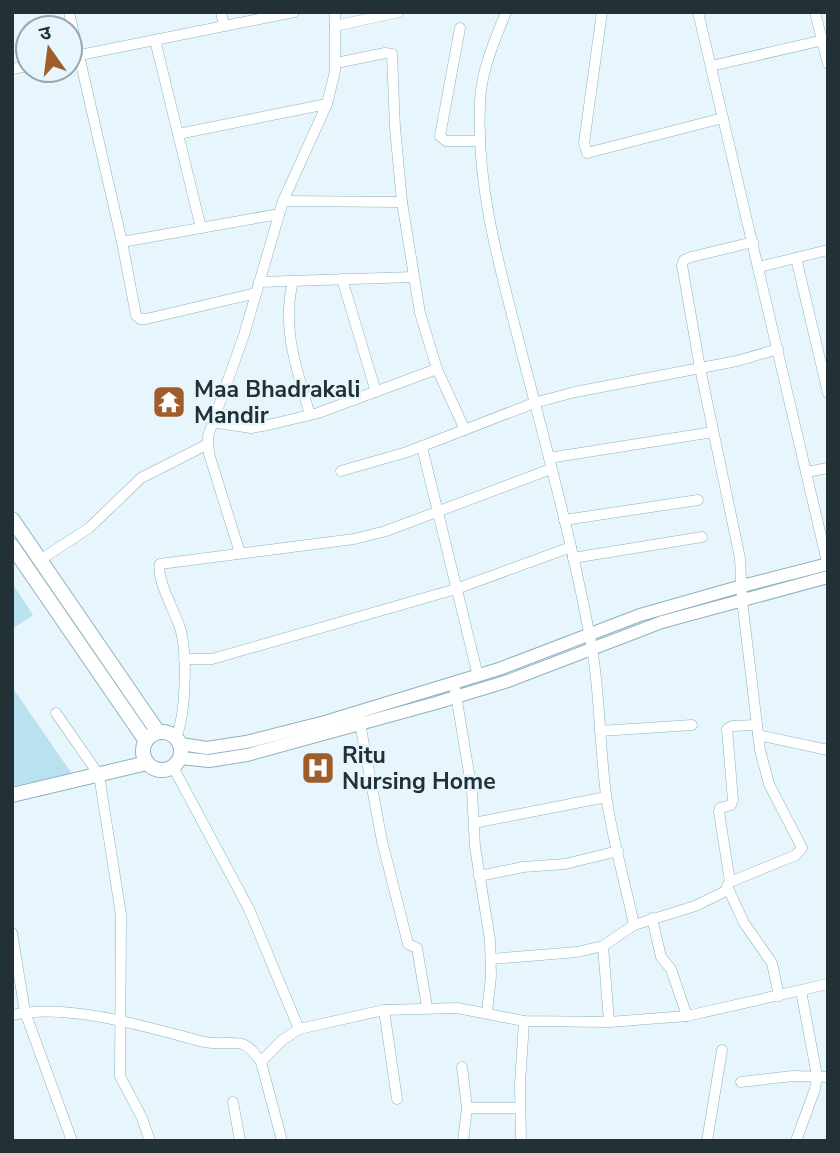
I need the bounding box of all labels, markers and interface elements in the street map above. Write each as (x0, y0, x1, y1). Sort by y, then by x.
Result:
north arrow (14, 14, 84, 84)
text: उ (37, 19, 55, 47)
place label: Maa Bhadrakali Mandir (194, 374, 360, 431)
temple icon: Maa Bhadrakali Mandir (150, 383, 188, 421)
place label: Ritu Nursing Home (342, 740, 496, 797)
hospital icon: Ritu Nursing Home (299, 749, 337, 787)

